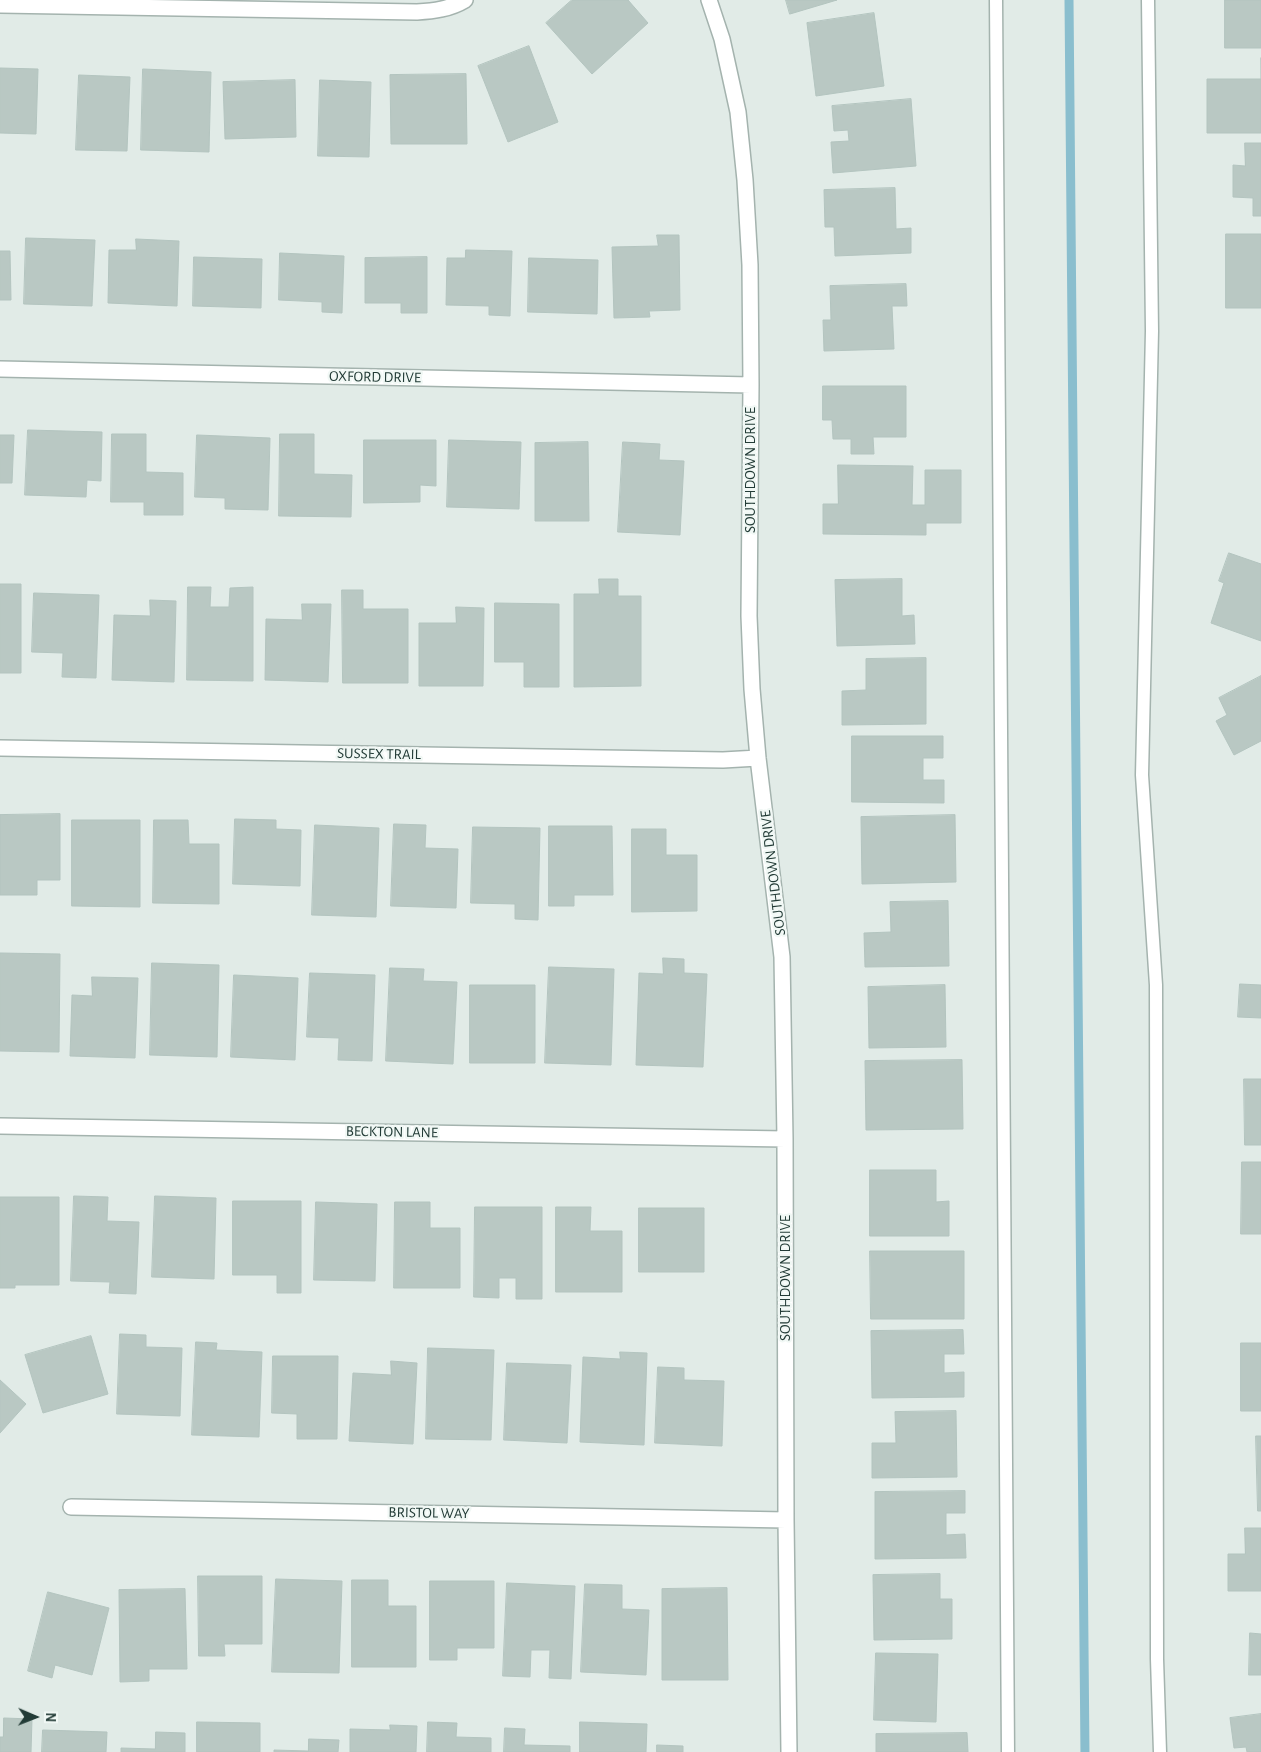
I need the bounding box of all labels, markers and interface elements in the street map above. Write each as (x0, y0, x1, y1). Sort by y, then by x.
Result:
street label: OXFORD DRIVE (329, 367, 421, 387)
street label: SOUTHDOWN DRIVE (741, 407, 759, 533)
street label: SUSSEX TRAIL (337, 744, 421, 764)
street label: SOUTHDOWN DRIVE (756, 809, 790, 937)
street label: BECKTON LANE (346, 1122, 438, 1142)
street label: SOUTHDOWN DRIVE (776, 1215, 794, 1341)
street label: BRISTOL WAY (388, 1503, 470, 1523)
north arrow (10, 1692, 60, 1742)
text: N (43, 1712, 57, 1722)

